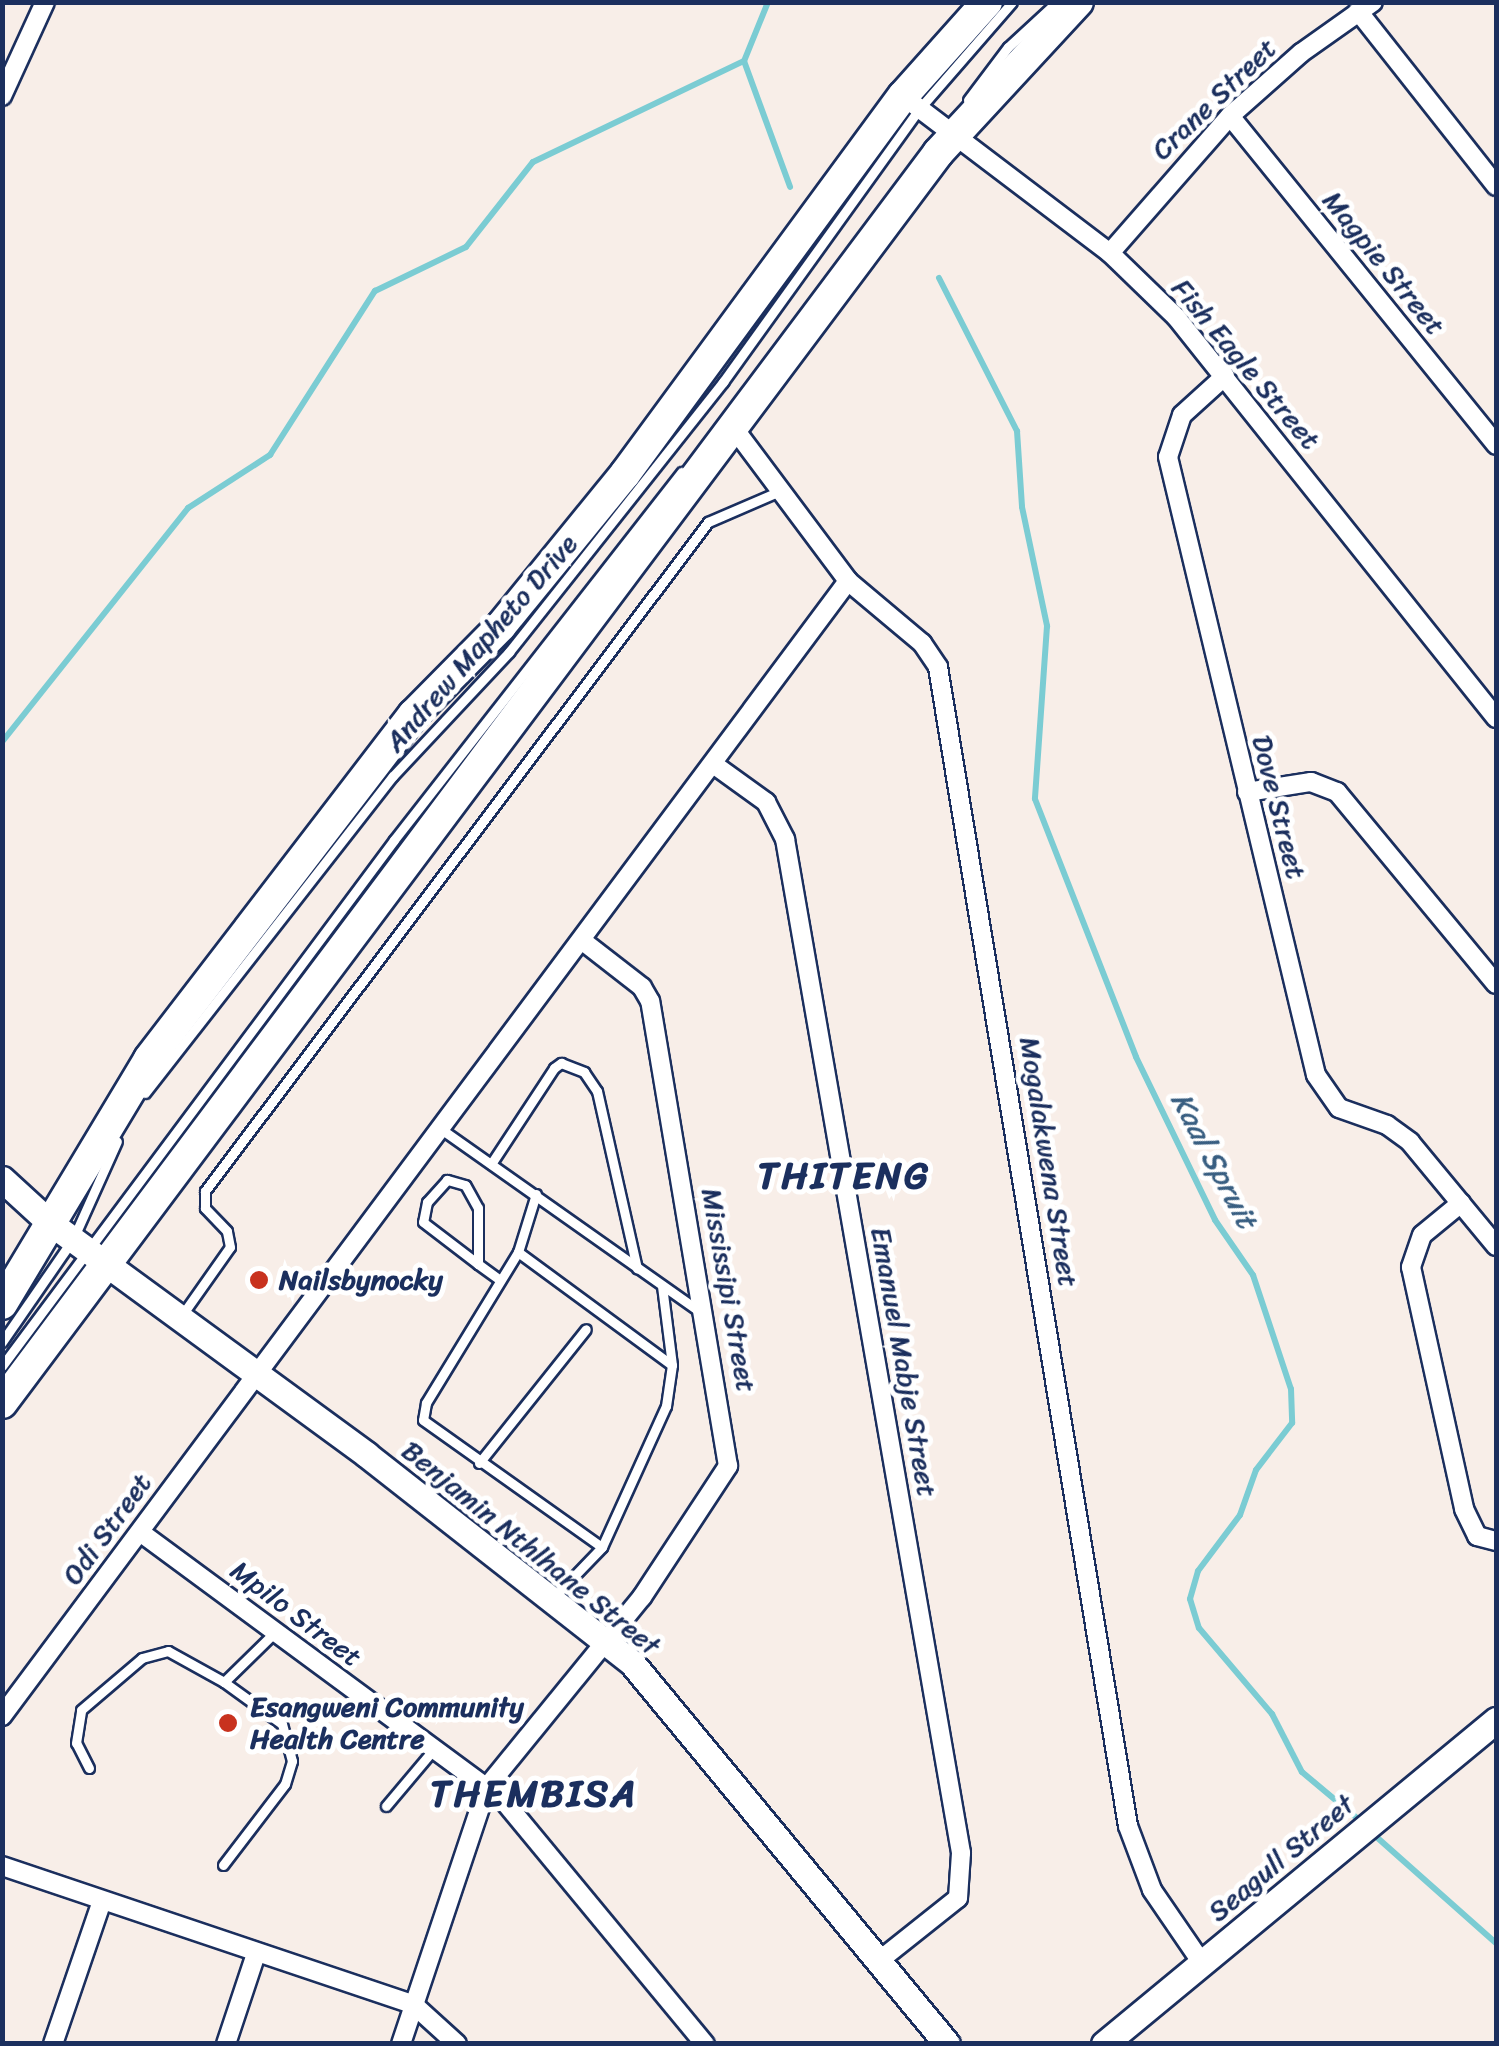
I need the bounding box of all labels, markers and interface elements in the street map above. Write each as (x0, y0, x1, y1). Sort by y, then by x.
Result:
street label: Crane Street (1144, 31, 1284, 167)
street label: Magpie Street (1316, 184, 1452, 342)
street label: Fish Eagle Street (1165, 272, 1327, 456)
street label: Andrew Mapheto Drive (377, 527, 585, 759)
street label: Dove Street (1245, 732, 1313, 882)
street label: Mogalakwena Street (1013, 1034, 1085, 1290)
water label: Kaal Spruit (1163, 1086, 1265, 1234)
district label: THITENG (759, 1153, 929, 1199)
street label: Mississipi Street (694, 1185, 764, 1395)
street label: Emanuel Mabje Street (864, 1224, 944, 1500)
place label: Nailsbynocky (279, 1263, 443, 1297)
marker: Nailsbynocky (248, 1269, 270, 1291)
street label: Benjamin Nthlhane Street (395, 1433, 667, 1663)
street label: Odi Street (55, 1467, 159, 1591)
street label: Mpilo Street (224, 1554, 368, 1674)
place label: Esangweni Community Health Centre (250, 1690, 525, 1756)
marker: Esangweni Community Health Centre (215, 1710, 241, 1736)
district label: THEMBISA (432, 1771, 636, 1817)
street label: Seagull Street (1201, 1787, 1361, 1929)

